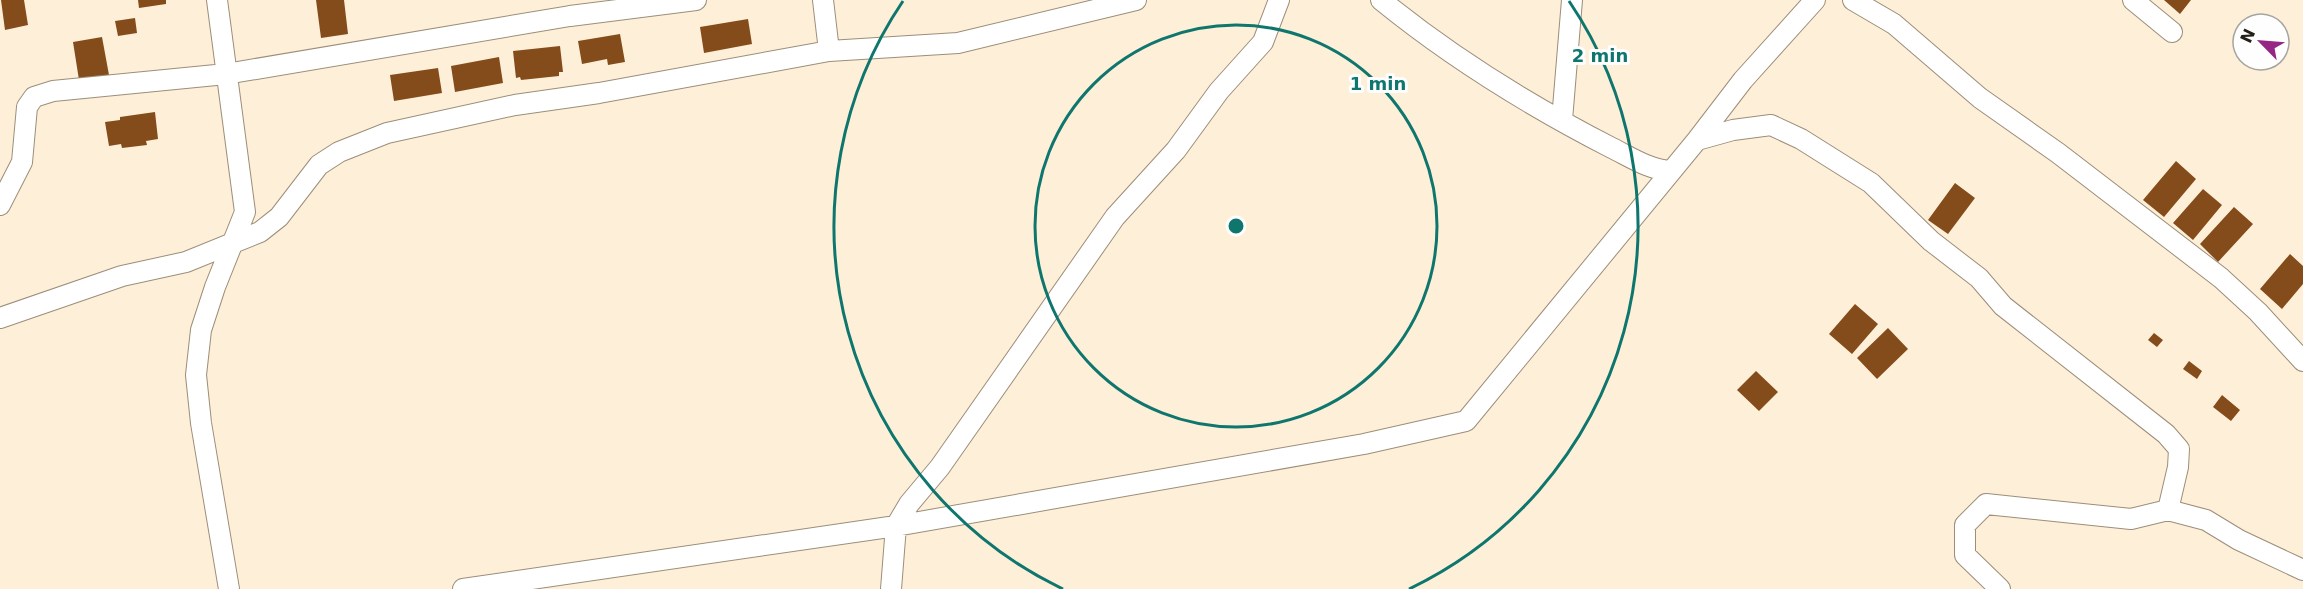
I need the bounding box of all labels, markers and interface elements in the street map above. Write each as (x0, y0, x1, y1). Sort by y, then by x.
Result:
north arrow (2231, 12, 2291, 72)
text: N (2236, 26, 2259, 46)
text: 2 min (1572, 45, 1628, 66)
text: 1 min (1350, 73, 1406, 94)
centre of rings (1226, 216, 1246, 236)

